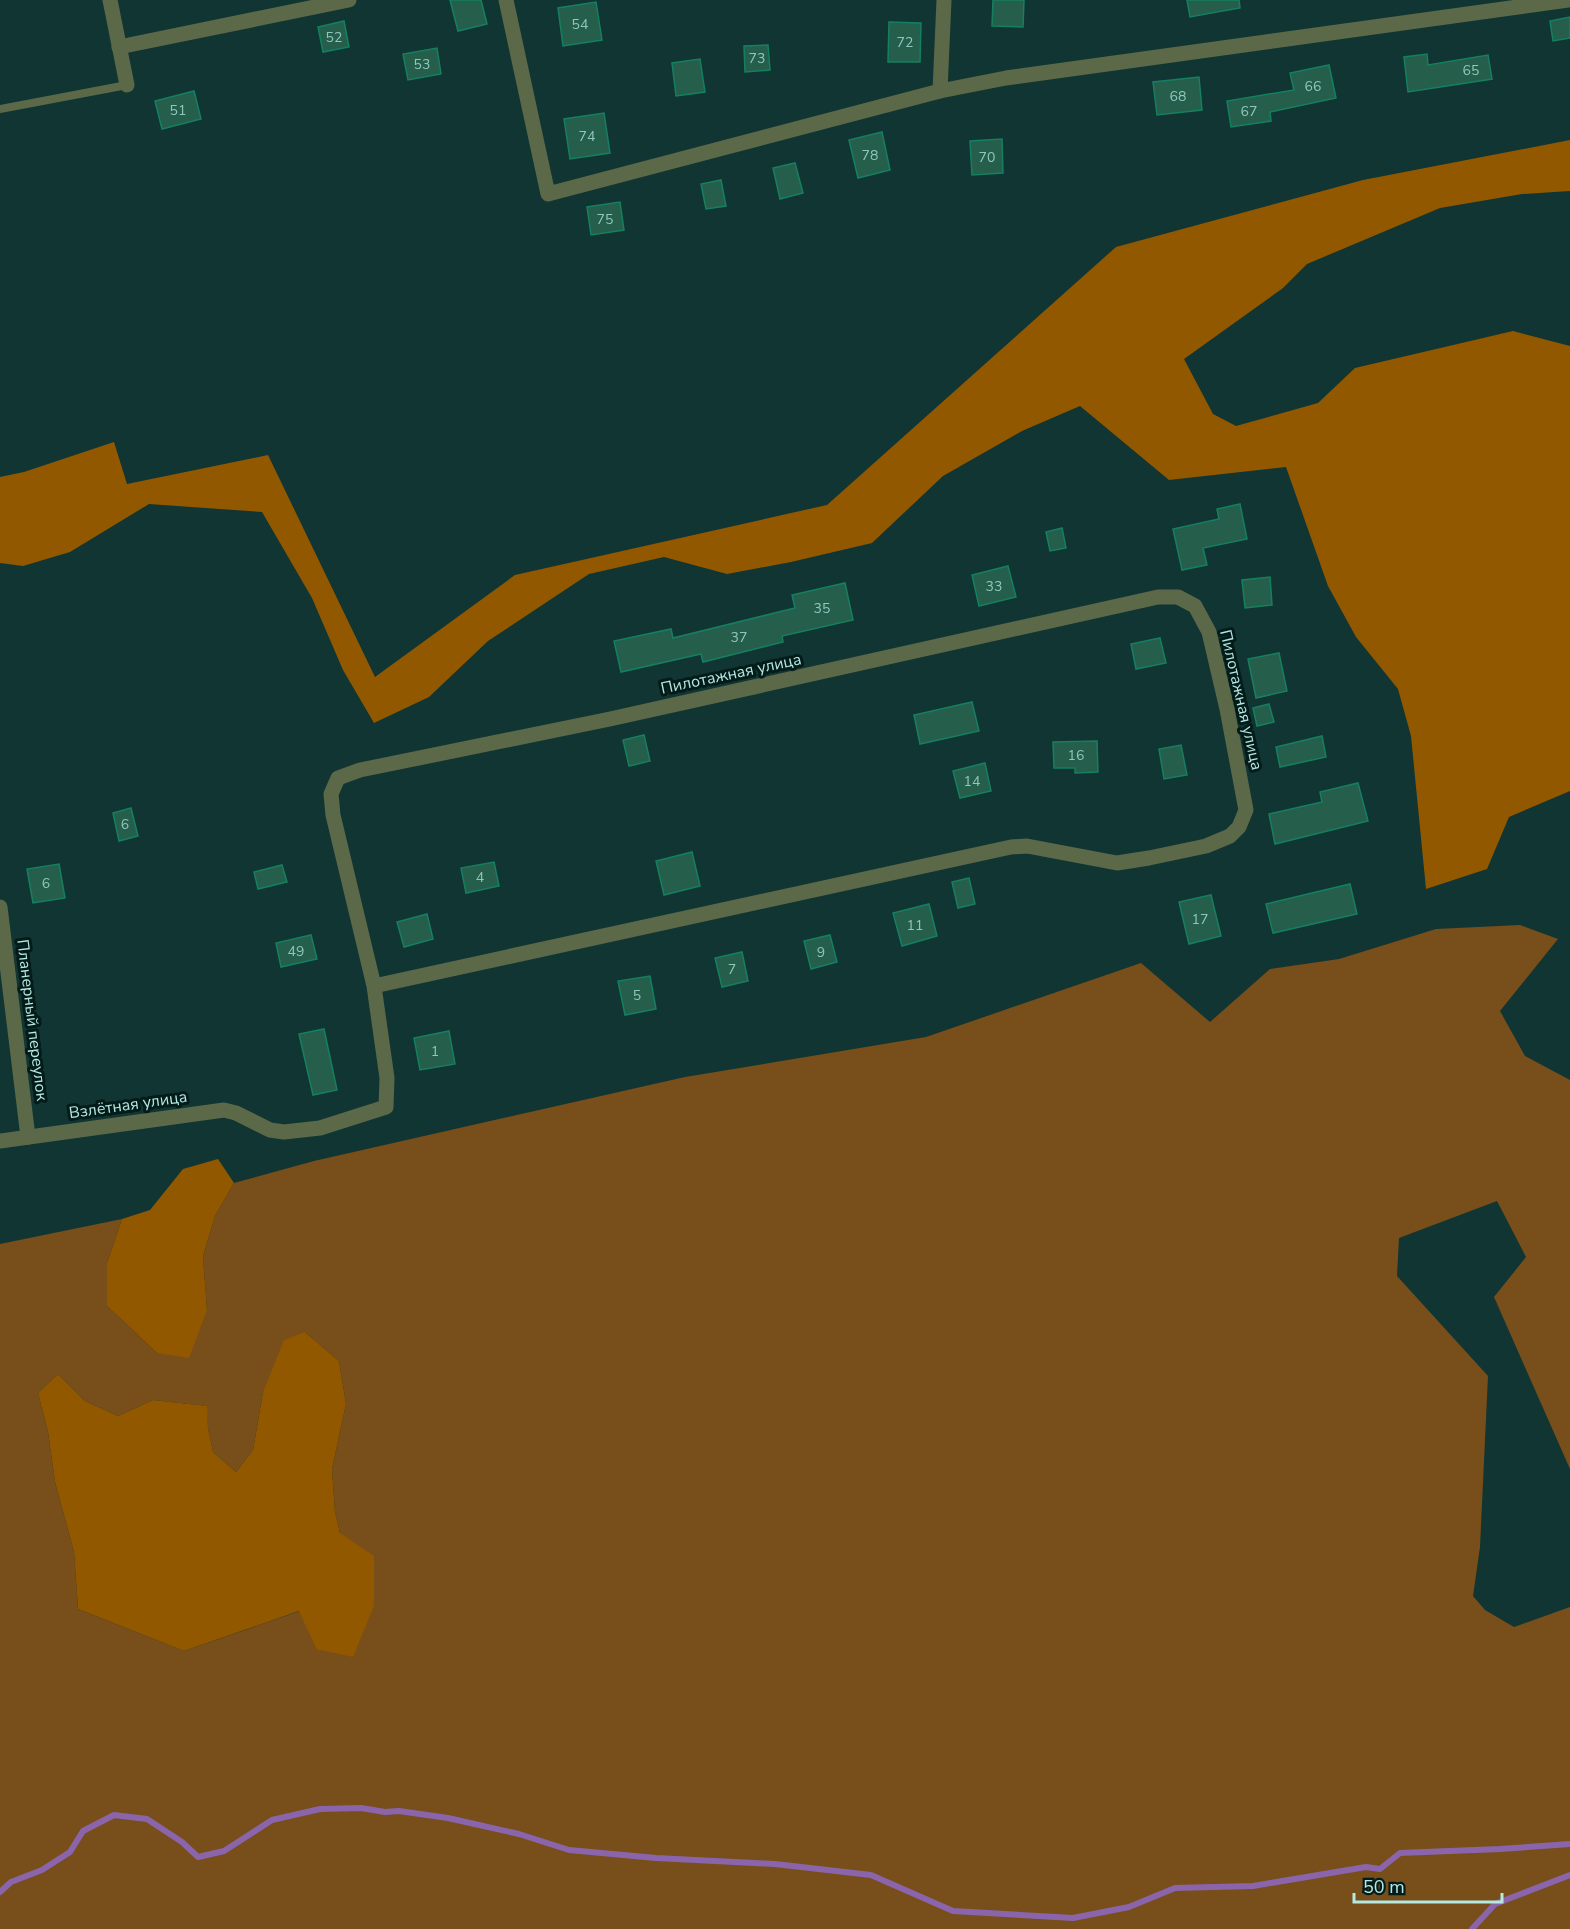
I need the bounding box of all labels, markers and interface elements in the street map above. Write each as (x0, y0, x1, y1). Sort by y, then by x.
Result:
house number: 54 (572, 15, 588, 34)
house number: 52 (326, 28, 342, 47)
house number: 72 (897, 33, 913, 52)
house number: 73 (749, 49, 765, 68)
house number: 53 (414, 55, 430, 74)
house number: 65 (1463, 61, 1479, 80)
house number: 66 (1305, 77, 1321, 96)
house number: 68 (1170, 87, 1186, 106)
house number: 51 (170, 101, 186, 120)
house number: 67 (1241, 102, 1257, 121)
house number: 74 (579, 127, 595, 146)
house number: 78 (862, 146, 878, 165)
house number: 70 (979, 148, 995, 167)
house number: 75 (597, 210, 613, 229)
house number: 33 (986, 577, 1002, 596)
house number: 35 (814, 599, 830, 618)
house number: 37 (731, 628, 747, 647)
street label: Пилотажная улица (1214, 628, 1268, 772)
street label: Пилотажная улица (659, 648, 803, 700)
house number: 16 (1068, 746, 1084, 765)
house number: 14 (964, 772, 980, 791)
house number: 6 (121, 815, 129, 834)
house number: 4 (476, 868, 484, 887)
house number: 6 (42, 874, 50, 893)
house number: 17 (1192, 910, 1208, 929)
house number: 11 (907, 916, 923, 935)
street label: Планерный переулок (11, 938, 53, 1103)
house number: 49 (288, 942, 304, 961)
house number: 9 (817, 943, 825, 962)
house number: 7 (728, 960, 736, 979)
house number: 5 (633, 986, 641, 1005)
house number: 1 (431, 1042, 439, 1061)
street label: Взлётная улица (67, 1086, 189, 1124)
scale bar (1354, 1866, 1502, 1904)
text: 50 m (1363, 1875, 1405, 1899)

